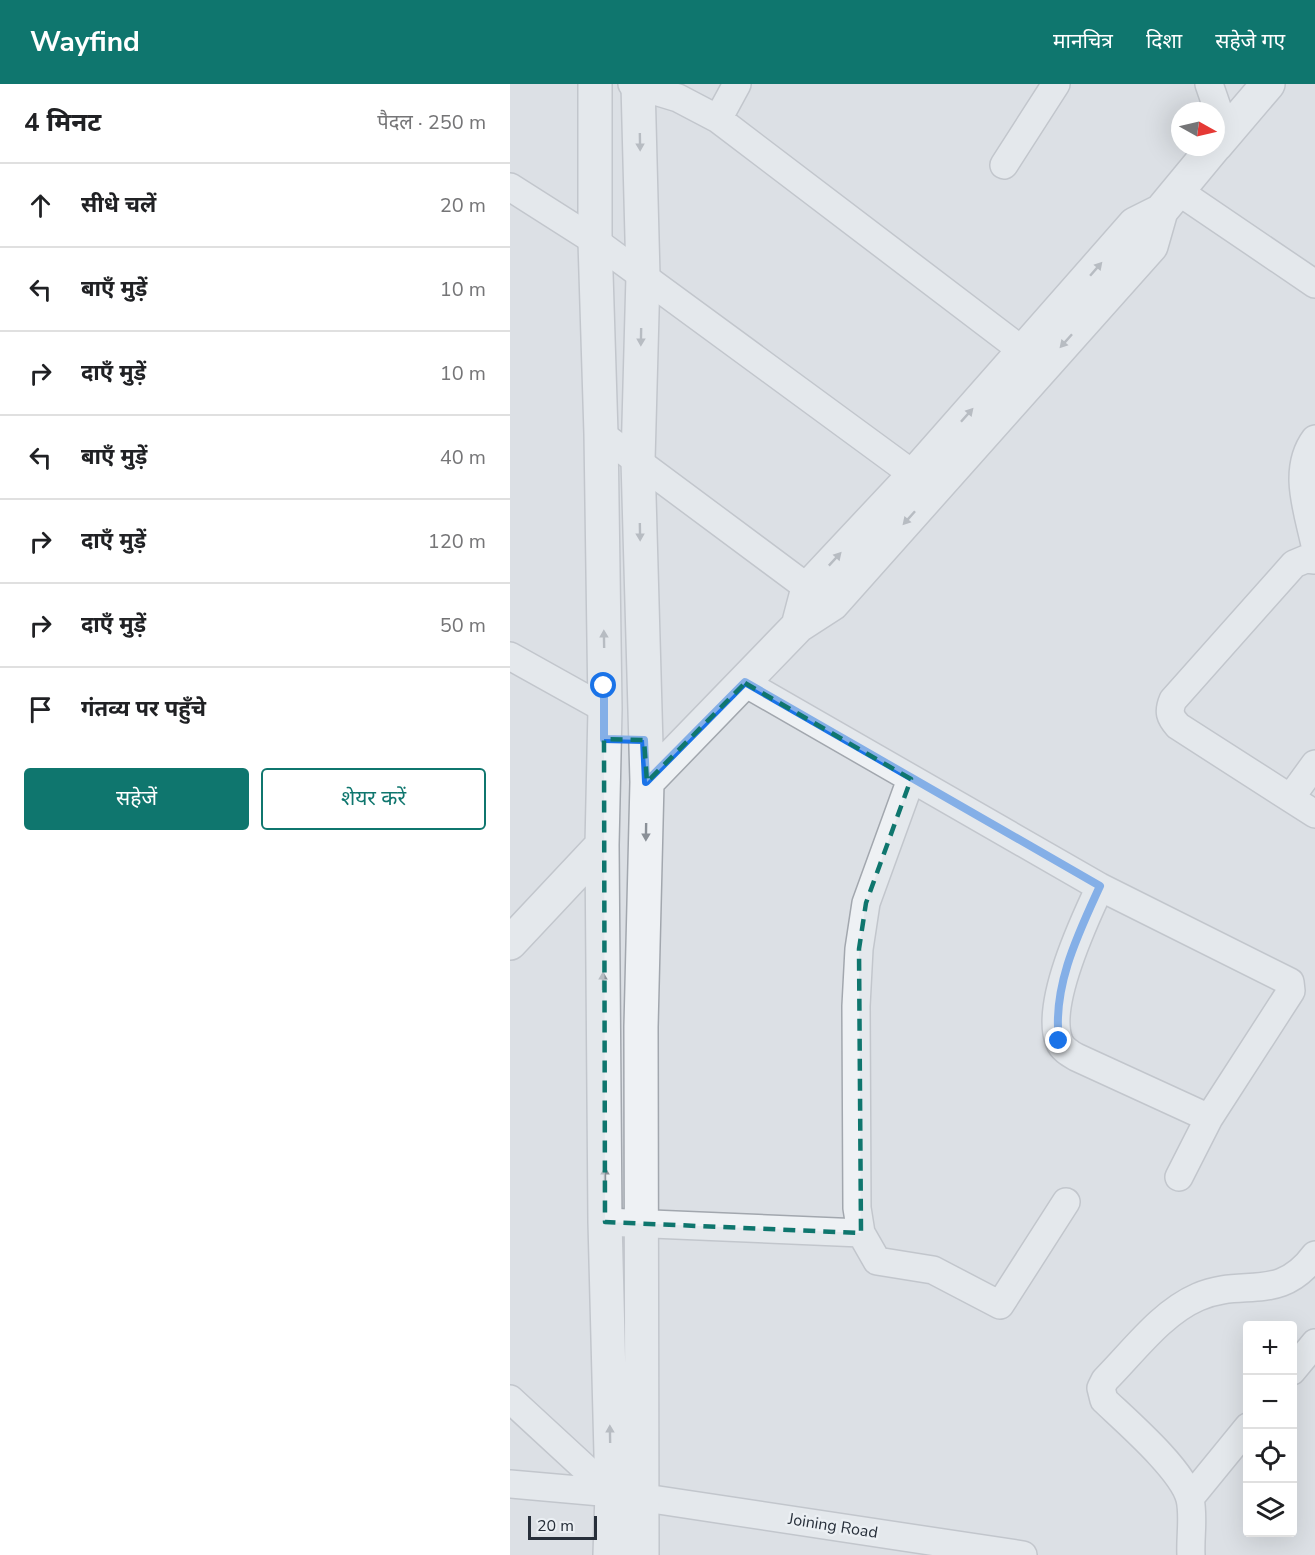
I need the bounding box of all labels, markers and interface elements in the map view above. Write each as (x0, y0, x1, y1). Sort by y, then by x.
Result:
text: Wayfind (30, 23, 140, 61)
text: मानचित्र (1053, 27, 1113, 55)
text: दिशा (1146, 27, 1182, 55)
text: सहेजे गए (1215, 27, 1285, 55)
north arrow (1171, 102, 1225, 156)
text: 4 मिनट (24, 105, 101, 140)
text: पैदल · 250 m (377, 109, 486, 136)
one-way arrow (635, 133, 645, 152)
icon: ahead (24, 189, 57, 222)
text: सीधे चलें (81, 190, 156, 220)
text: 20 m (440, 192, 486, 219)
one-way arrow (1089, 262, 1102, 277)
icon: left (24, 273, 57, 306)
text: बाएँ मुड़ें (81, 274, 147, 304)
text: 10 m (440, 276, 486, 303)
one-way arrow (636, 328, 646, 347)
one-way arrow (1059, 333, 1073, 348)
icon: right (24, 357, 57, 390)
text: दाएँ मुड़ें (81, 358, 146, 388)
text: 10 m (440, 360, 486, 387)
one-way arrow (960, 408, 973, 423)
icon: left (24, 441, 57, 474)
text: बाएँ मुड़ें (81, 442, 147, 472)
text: 40 m (440, 444, 486, 471)
one-way arrow (903, 510, 916, 525)
one-way arrow (635, 523, 645, 542)
icon: right (24, 525, 57, 558)
text: दाएँ मुड़ें (81, 526, 146, 556)
text: 120 m (428, 528, 486, 555)
one-way arrow (828, 552, 841, 567)
icon: right (24, 609, 57, 642)
text: दाएँ मुड़ें (81, 610, 146, 640)
text: 50 m (440, 612, 486, 639)
one-way arrow (599, 629, 609, 648)
route start (590, 672, 616, 698)
icon: arrive (24, 693, 57, 726)
text: गंतव्य पर पहुँचे (81, 694, 206, 724)
button: सहेजें (24, 768, 249, 830)
button: शेयर करें (261, 768, 486, 830)
one-way arrow (641, 823, 650, 842)
one-way arrow (598, 971, 608, 990)
route end (1045, 1027, 1071, 1053)
one-way arrow (600, 1166, 610, 1185)
map controls (1243, 1321, 1297, 1537)
button: + (1243, 1321, 1297, 1375)
button: − (1243, 1375, 1297, 1429)
one-way arrow (606, 1424, 615, 1443)
button: locate (1243, 1429, 1297, 1483)
button: layers (1243, 1483, 1297, 1537)
street label: Joining Road (786, 1508, 879, 1544)
scale bar (528, 1513, 597, 1540)
text: 20 m (537, 1515, 574, 1537)

